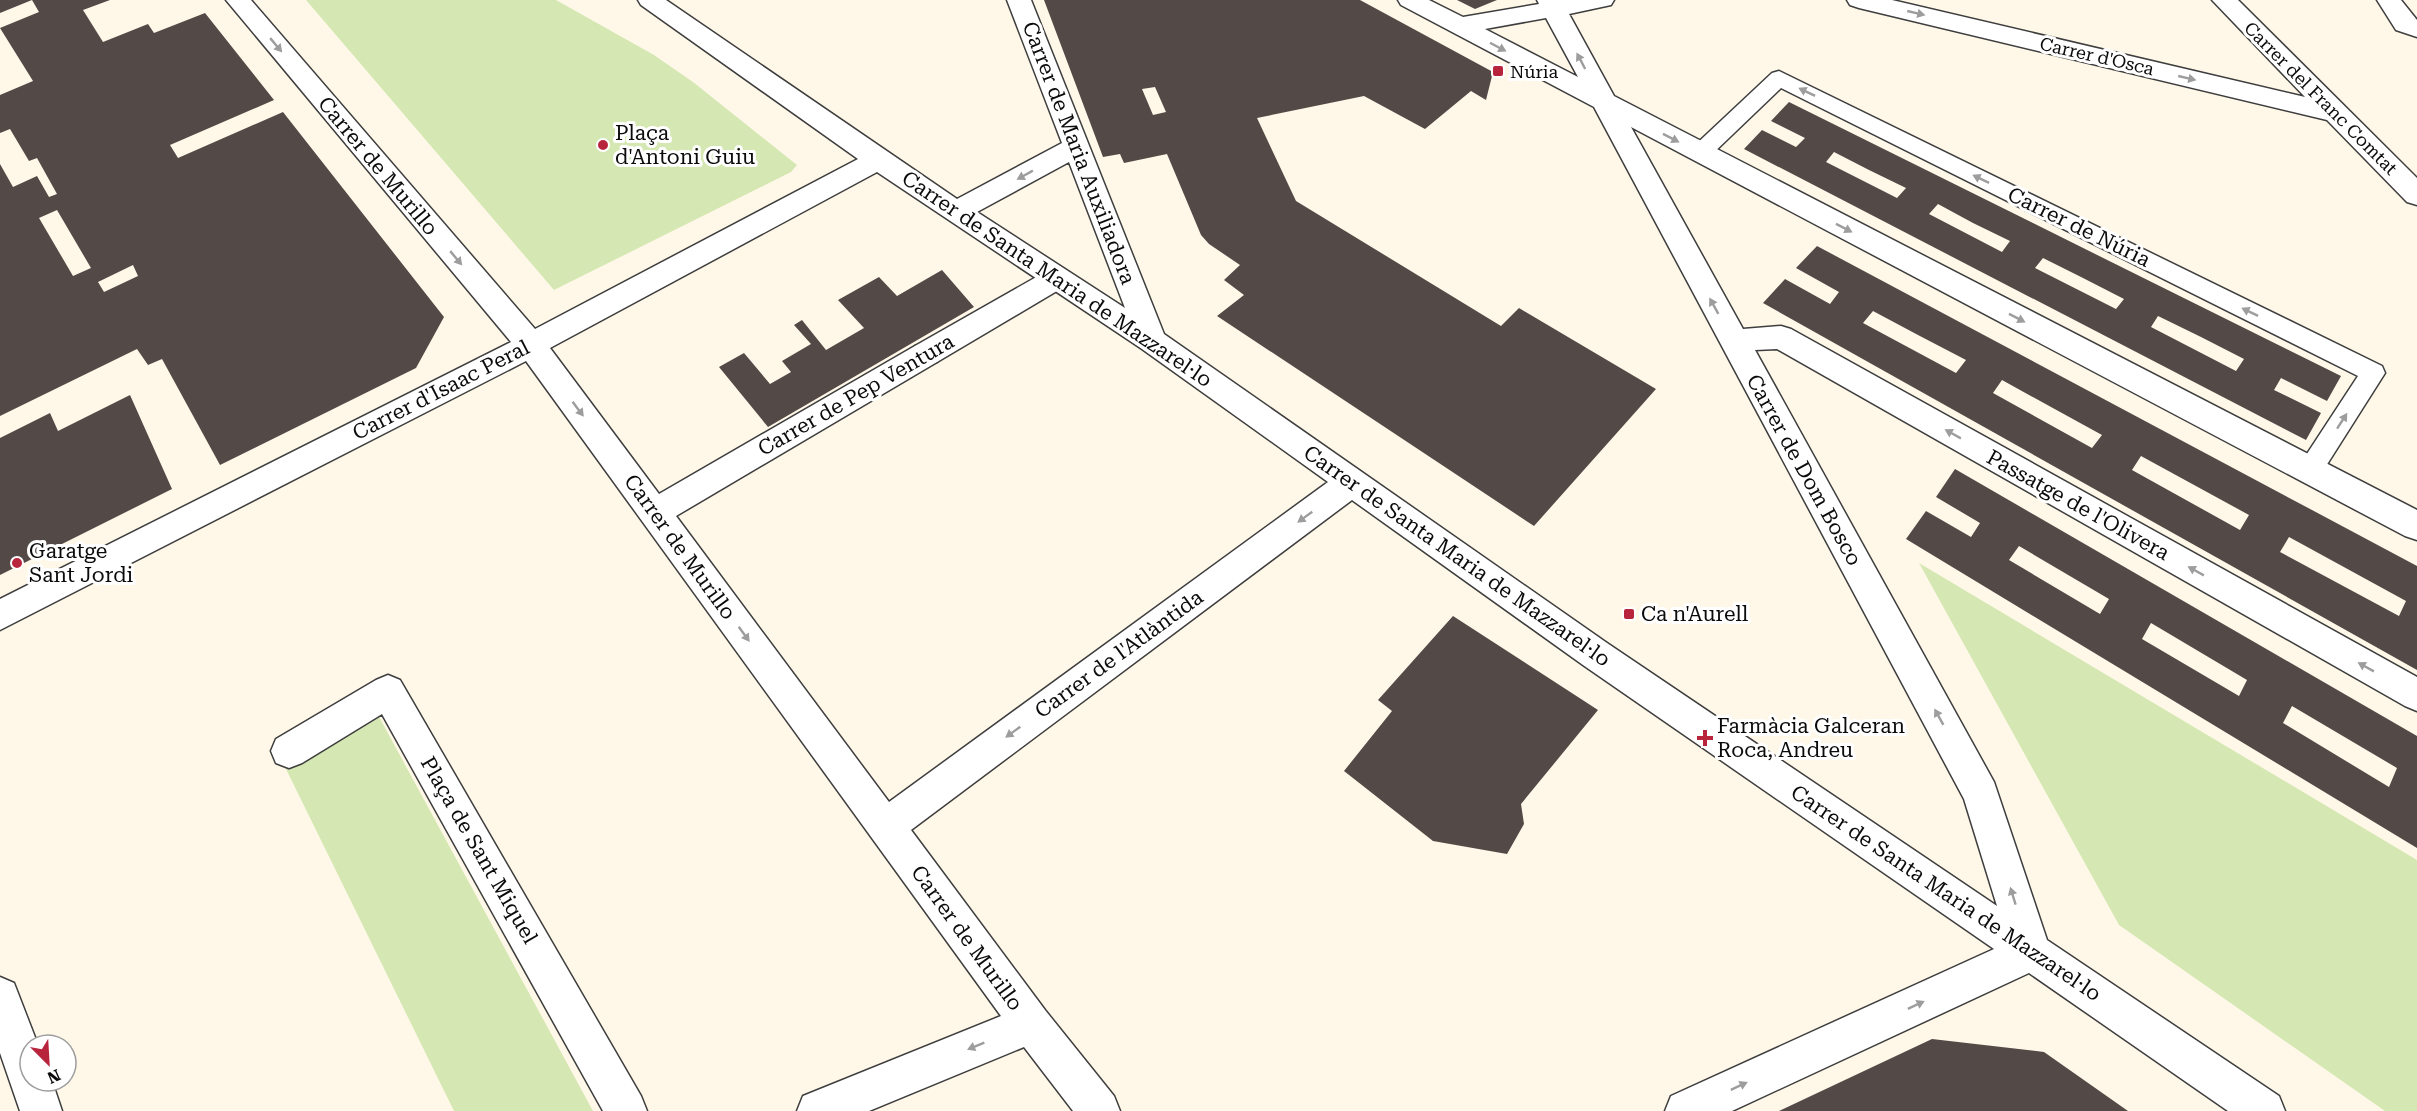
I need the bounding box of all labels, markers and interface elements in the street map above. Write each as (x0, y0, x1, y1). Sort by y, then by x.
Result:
one-way arrow (1907, 9, 1925, 19)
street label: Carrer del Franc Comtat (2240, 17, 2402, 179)
street label: Carrer de Maria Auxiliadora (1018, 18, 1141, 288)
street label: Carrer d'Osca (2038, 33, 2156, 79)
one-way arrow (269, 37, 282, 52)
one-way arrow (1490, 42, 1507, 52)
one-way arrow (1576, 52, 1586, 69)
place label: Núria (1510, 61, 1559, 82)
marker: Núria (1491, 64, 1505, 78)
one-way arrow (2178, 73, 2197, 83)
one-way arrow (1798, 87, 1815, 97)
street label: Carrer de Murillo (313, 92, 443, 240)
place label: Plaça d'Antoni Guiu (615, 121, 755, 169)
one-way arrow (1663, 133, 1680, 143)
marker: Plaça d'Antoni Guiu (596, 138, 610, 152)
street label: Carrer de Santa Maria de Mazzarel·lo (897, 166, 1217, 392)
one-way arrow (1016, 170, 1033, 180)
one-way arrow (1973, 174, 1990, 183)
street label: Carrer de Núria (2004, 182, 2155, 272)
one-way arrow (1836, 223, 1853, 233)
one-way arrow (449, 250, 462, 265)
one-way arrow (1709, 298, 1720, 314)
one-way arrow (2242, 307, 2259, 317)
one-way arrow (2009, 313, 2026, 323)
street label: Carrer de Pep Ventura (754, 329, 959, 461)
street label: Carrer d'Isaac Peral (349, 335, 534, 445)
street label: Carrer de Dom Bosco (1742, 370, 1866, 570)
one-way arrow (572, 402, 584, 417)
one-way arrow (2336, 413, 2347, 429)
one-way arrow (1944, 429, 1961, 439)
street label: Carrer de Santa Maria de Mazzarel·lo (1299, 440, 1615, 672)
street label: Passatge de l'Olivera (1982, 445, 2174, 566)
street label: Carrer de Murillo (619, 470, 741, 624)
one-way arrow (1297, 510, 1312, 522)
place label: Garatge Sant Jordi (29, 539, 134, 587)
marker: Garatge Sant Jordi (10, 556, 24, 570)
one-way arrow (2187, 566, 2204, 576)
street label: Carrer de l'Atlàntida (1030, 585, 1208, 723)
place label: Ca n'Aurell (1641, 602, 1749, 626)
marker: Ca n'Aurell (1622, 607, 1636, 621)
one-way arrow (738, 625, 750, 641)
one-way arrow (2357, 662, 2374, 672)
one-way arrow (1934, 708, 1944, 725)
place label: Farmàcia Galceran Roca, Andreu (1717, 714, 1906, 762)
one-way arrow (1005, 726, 1021, 739)
marker: Farmàcia Galceran Roca, Andreu (1698, 731, 1712, 745)
street label: Plaça de Sant Miquel (416, 752, 543, 948)
street label: Carrer de Santa Maria de Mazzarel·lo (1786, 780, 2106, 1006)
street label: Carrer de Murillo (906, 861, 1028, 1015)
one-way arrow (2008, 887, 2017, 905)
one-way arrow (1908, 1000, 1925, 1009)
north arrow (18, 1033, 78, 1093)
one-way arrow (967, 1041, 985, 1051)
text: N (44, 1065, 63, 1087)
one-way arrow (1731, 1082, 1748, 1091)

